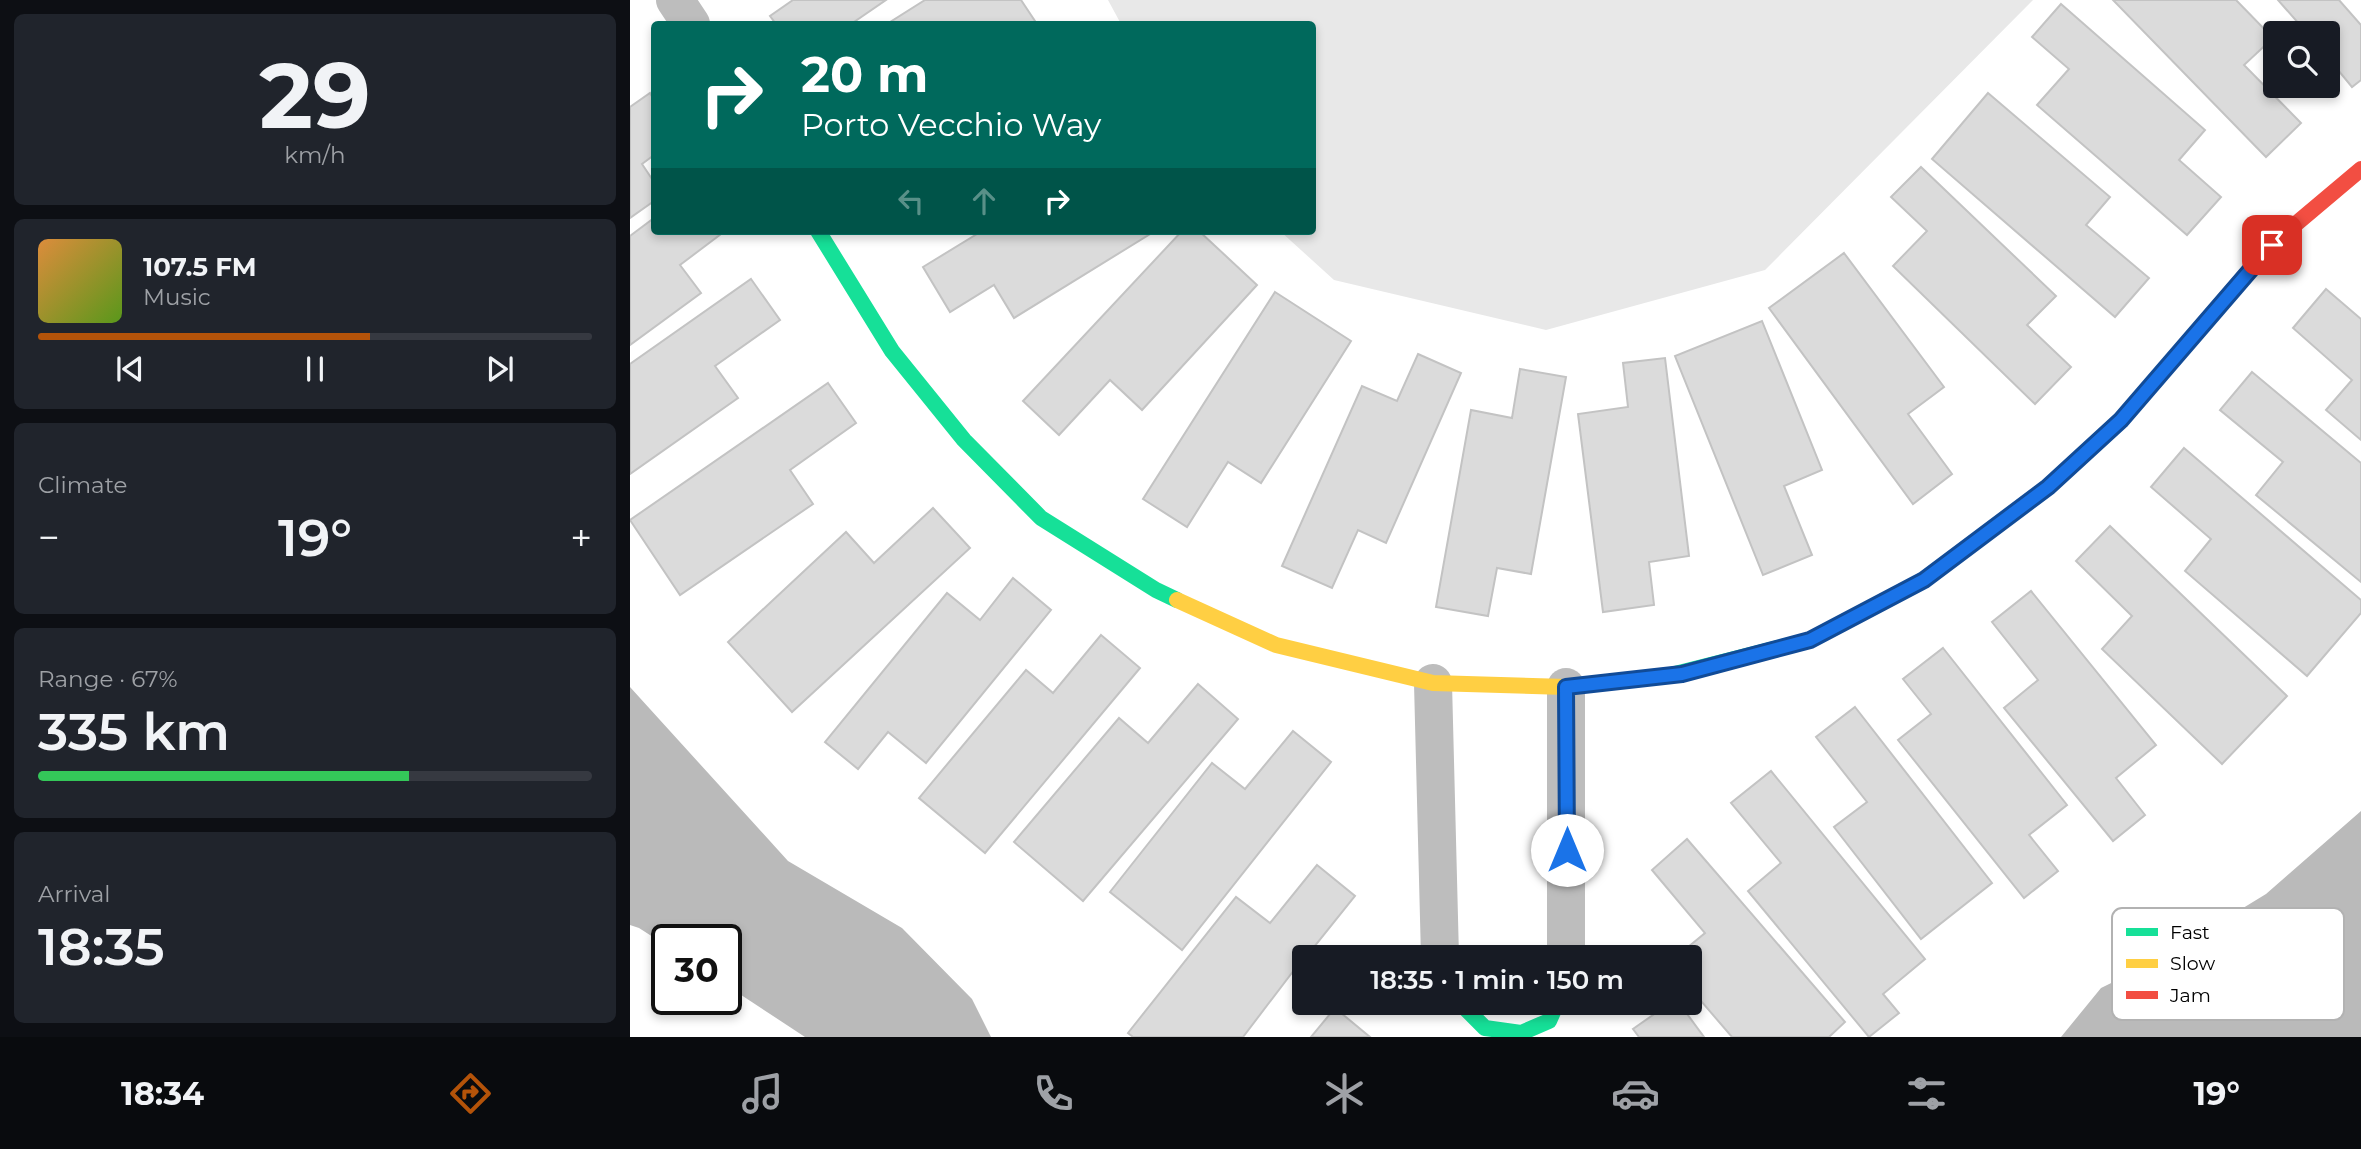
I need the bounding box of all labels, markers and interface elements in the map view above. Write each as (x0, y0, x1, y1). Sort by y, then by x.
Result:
map controls (2263, 21, 2340, 98)
button: search (2263, 21, 2340, 98)
text: 29 (259, 40, 371, 151)
text: 20 m (801, 45, 928, 104)
icon: right (686, 49, 777, 140)
text: Porto Vecchio Way (801, 105, 1101, 144)
text: km/h (284, 141, 346, 169)
icon: left (892, 182, 930, 220)
icon: ahead (965, 182, 1003, 220)
icon: right (1038, 182, 1076, 220)
pin (2242, 215, 2302, 275)
icon: arrive (2253, 226, 2291, 264)
text: 107.5 FM (143, 251, 257, 283)
text: Music (143, 283, 211, 311)
icon: previous (111, 350, 149, 388)
icon: pause (296, 350, 334, 388)
icon: next (481, 350, 519, 388)
text: Climate (38, 471, 127, 499)
text: 19° (278, 506, 352, 569)
text: − (38, 514, 60, 561)
text: + (570, 514, 592, 561)
text: Range · 67% (38, 665, 178, 693)
text: 335 km (38, 700, 230, 763)
position arrow (1530, 813, 1604, 887)
text: Arrival (38, 880, 111, 908)
legend (2112, 908, 2344, 1020)
text: 18:35 (38, 915, 165, 978)
text: Fast (2170, 921, 2210, 944)
speed limit sign: 30 (651, 924, 742, 1015)
text: Slow (2170, 952, 2215, 975)
text: 18:35 · 1 min · 150 m (1370, 964, 1624, 996)
text: Jam (2169, 984, 2211, 1007)
icon: directions (446, 1069, 495, 1118)
icon: music (738, 1069, 787, 1118)
icon: phone (1029, 1069, 1078, 1118)
icon: climate (1320, 1069, 1369, 1118)
icon: car (1611, 1069, 1660, 1118)
icon: filters (1902, 1069, 1951, 1118)
text: 18:34 (121, 1074, 204, 1113)
text: 19° (2194, 1074, 2240, 1113)

